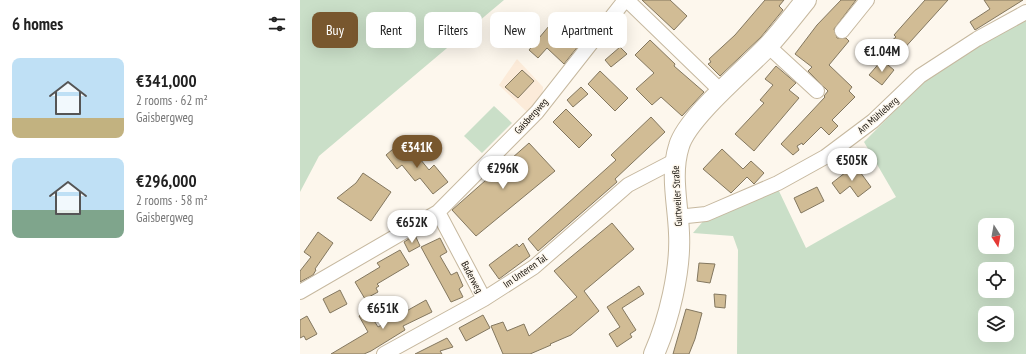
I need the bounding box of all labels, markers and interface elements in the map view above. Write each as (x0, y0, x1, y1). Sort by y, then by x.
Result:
chip: Buy (312, 12, 358, 48)
chip: Rent (366, 12, 416, 48)
chip: Filters (424, 12, 482, 48)
chip: New (490, 12, 540, 48)
chip: Apartment (548, 12, 627, 48)
text: 6 homes (12, 13, 63, 35)
icon: filters (266, 13, 288, 35)
pin: €1.04M (849, 39, 915, 73)
text: €1.04M (864, 43, 900, 60)
text: €341,000 (136, 70, 197, 92)
icon: home (44, 74, 92, 122)
text: 2 rooms · 62 m² (136, 92, 208, 109)
street label: Am Mühleberg (855, 94, 901, 136)
street label: Gaisbergweg (511, 95, 551, 137)
text: Gaisbergweg (136, 109, 193, 126)
pin: €341K (389, 135, 445, 169)
text: €341K (401, 139, 433, 156)
pin: €505K (824, 148, 880, 182)
text: €505K (836, 152, 868, 169)
pin: €296K (475, 156, 531, 190)
text: €296K (487, 160, 519, 177)
street label: Gurtweiler Straße (669, 165, 685, 227)
text: €296,000 (136, 170, 197, 192)
icon: home (44, 174, 92, 222)
text: 2 rooms · 58 m² (136, 192, 208, 209)
text: Gaisbergweg (136, 209, 193, 226)
pin: €652K (384, 210, 440, 244)
text: €652K (396, 214, 428, 231)
north arrow (978, 218, 1014, 254)
map controls (978, 218, 1014, 342)
street label: Im Unteren Tal (501, 251, 550, 291)
street label: Baderweg (458, 259, 486, 295)
button: locate (978, 262, 1014, 298)
pin: €651K (355, 296, 411, 330)
text: €651K (367, 300, 399, 317)
button: layers (978, 306, 1014, 342)

